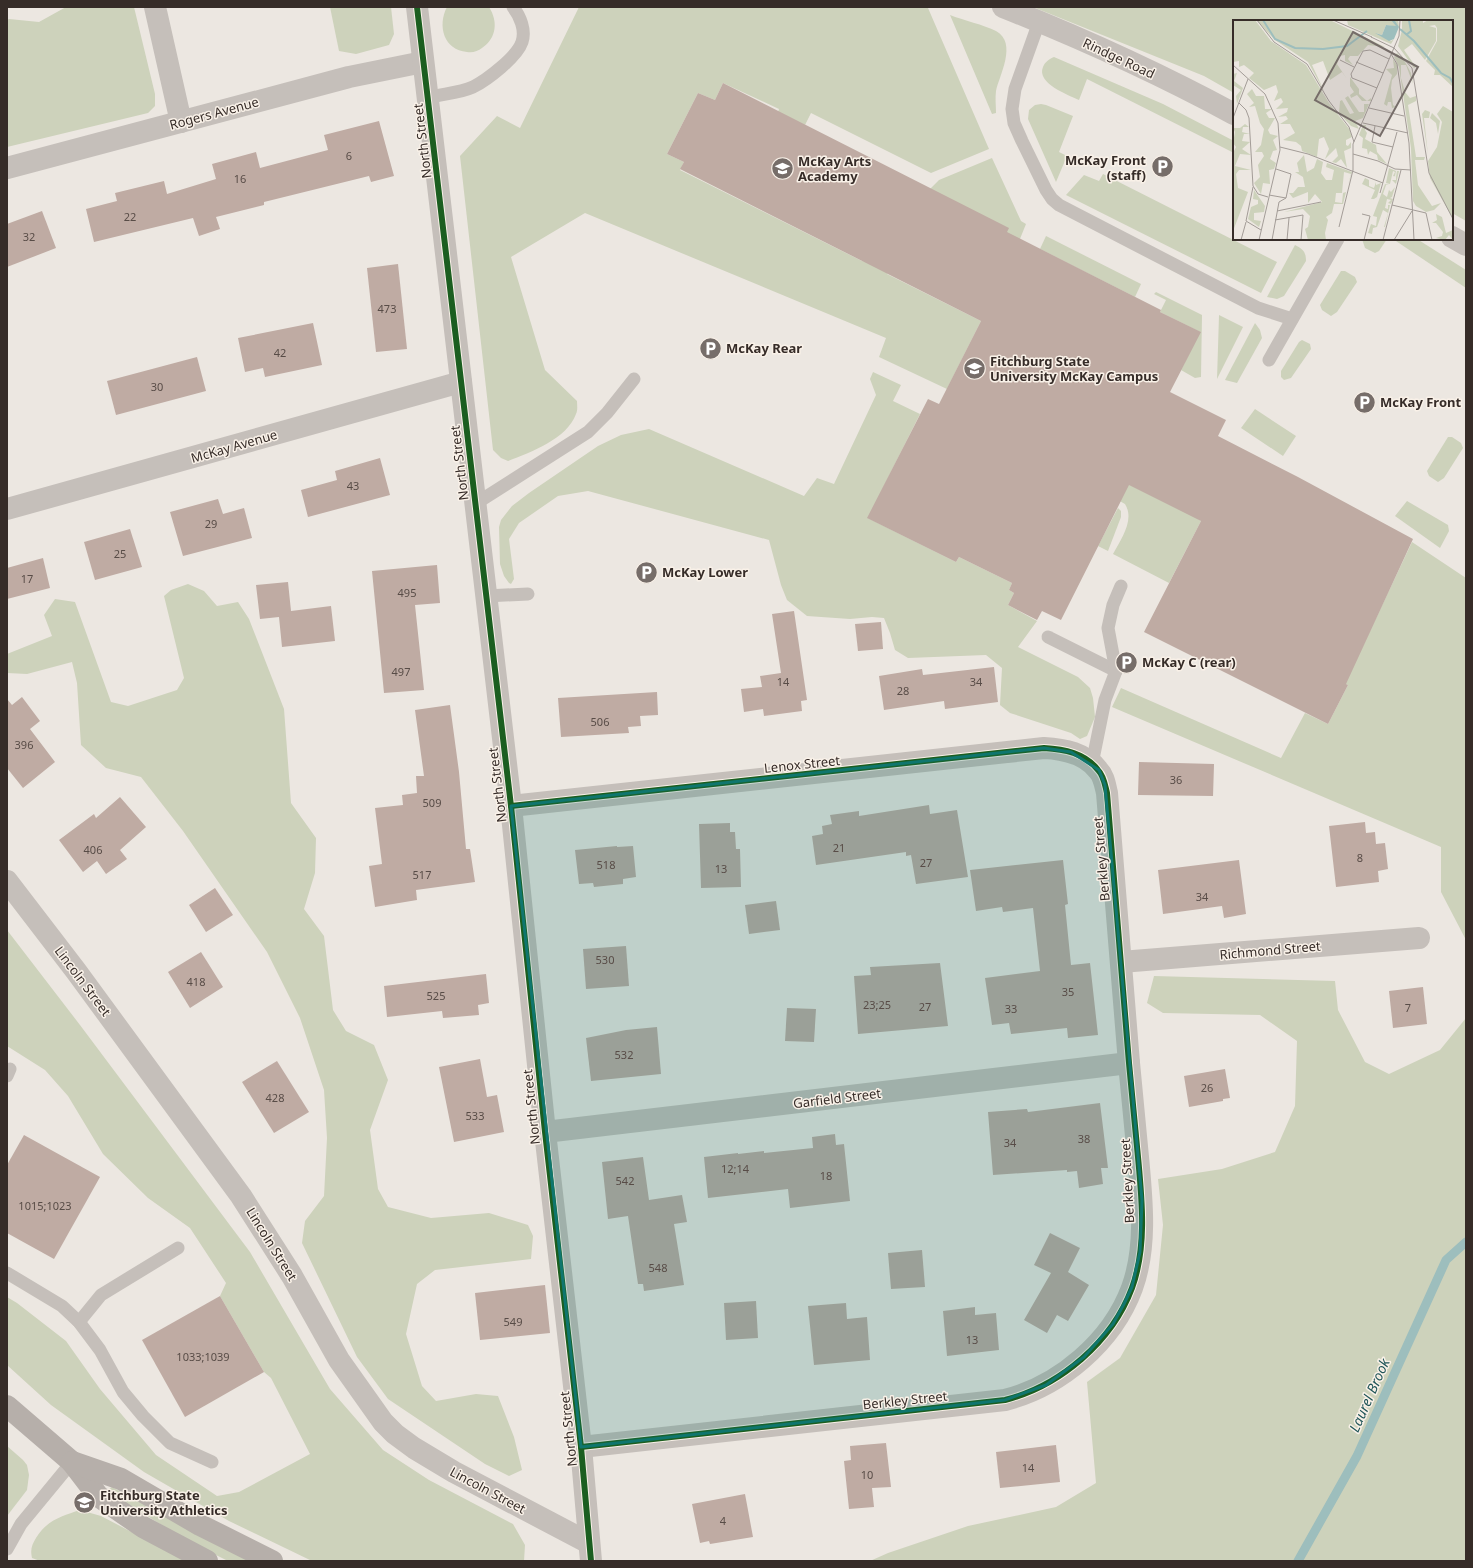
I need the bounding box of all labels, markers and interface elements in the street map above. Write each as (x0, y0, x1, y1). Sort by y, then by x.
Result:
inset map (1233, 20, 1453, 240)
street label: Rindge Road (1080, 33, 1158, 83)
street label: Rogers Avenue (167, 92, 261, 134)
street label: North Street (408, 102, 436, 180)
house number: 6 (346, 148, 352, 163)
place label: McKay Front (staff) (1065, 151, 1146, 184)
place label: McKay Arts Academy (798, 152, 871, 185)
parking icon: McKay Front (staff) (1149, 154, 1175, 180)
school or university icon: McKay Arts Academy (769, 155, 795, 181)
house number: 16 (234, 171, 246, 186)
house number: 22 (124, 209, 136, 224)
house number: 32 (23, 229, 35, 244)
house number: 473 (378, 301, 396, 316)
parking icon: McKay Rear (698, 335, 724, 361)
place label: McKay Rear (726, 339, 802, 357)
house number: 42 (274, 345, 286, 360)
place label: Fitchburg State University McKay Campus (990, 352, 1158, 385)
school or university icon: Fitchburg State University McKay Campus (962, 355, 988, 381)
house number: 30 (151, 379, 163, 394)
parking icon: McKay Front (1351, 389, 1377, 415)
place label: McKay Front (1380, 393, 1461, 411)
street label: North Street (445, 424, 473, 502)
street label: McKay Avenue (189, 425, 279, 467)
house number: 43 (347, 478, 359, 493)
house number: 29 (205, 516, 217, 531)
house number: 25 (114, 546, 126, 561)
parking icon: McKay Lower (633, 559, 659, 585)
place label: McKay Lower (662, 563, 748, 581)
house number: 17 (21, 571, 33, 586)
house number: 495 (398, 585, 416, 600)
parking icon: McKay C (rear) (1113, 649, 1139, 675)
place label: McKay C (rear) (1142, 653, 1236, 671)
house number: 497 (392, 664, 410, 679)
house number: 14 (777, 674, 790, 689)
house number: 34 (970, 674, 983, 689)
house number: 28 (897, 683, 909, 698)
house number: 506 (591, 714, 609, 729)
house number: 396 (15, 737, 33, 752)
street label: North Street (483, 746, 511, 824)
street label: Lenox Street (763, 751, 841, 777)
house number: 36 (1170, 772, 1182, 787)
house number: 509 (423, 795, 441, 810)
street label: Berkley Street (1088, 816, 1114, 902)
house number: 21 (833, 840, 845, 855)
house number: 406 (84, 842, 102, 857)
house number: 8 (1357, 850, 1363, 865)
house number: 27 (920, 855, 932, 870)
house number: 518 (597, 857, 615, 872)
house number: 13 (715, 861, 727, 876)
house number: 517 (413, 867, 431, 882)
house number: 34 (1196, 889, 1209, 904)
street label: Richmond Street (1219, 937, 1322, 963)
street label: Lincoln Street (51, 942, 115, 1020)
house number: 530 (596, 952, 614, 967)
house number: 418 (187, 974, 205, 989)
house number: 35 (1062, 984, 1074, 999)
house number: 525 (427, 988, 445, 1003)
house number: 23;25 (863, 997, 891, 1012)
house number: 27 (919, 999, 931, 1014)
house number: 7 (1405, 1000, 1411, 1015)
house number: 33 (1005, 1001, 1017, 1016)
house number: 532 (615, 1047, 633, 1062)
street label: North Street (518, 1068, 544, 1145)
house number: 26 (1201, 1080, 1213, 1095)
street label: Garfield Street (792, 1084, 882, 1112)
house number: 428 (266, 1090, 284, 1105)
house number: 533 (466, 1108, 484, 1123)
house number: 38 (1078, 1131, 1090, 1146)
house number: 34 (1004, 1135, 1017, 1150)
street label: Berkley Street (1116, 1138, 1138, 1224)
house number: 12;14 (721, 1161, 750, 1176)
house number: 18 (820, 1168, 832, 1183)
house number: 542 (616, 1173, 634, 1188)
house number: 1015;1023 (18, 1198, 72, 1213)
street label: Lincoln Street (242, 1204, 302, 1284)
house number: 548 (649, 1260, 667, 1275)
house number: 549 (504, 1314, 522, 1329)
house number: 13 (966, 1332, 978, 1347)
house number: 1033;1039 (176, 1349, 230, 1364)
water label: Laurel Brook (1344, 1354, 1394, 1435)
street label: Berkley Street (862, 1387, 948, 1413)
street label: North Street (555, 1390, 581, 1467)
house number: 14 (1022, 1460, 1035, 1475)
street label: Lincoln Street (447, 1462, 529, 1518)
house number: 10 (861, 1467, 873, 1482)
place label: Fitchburg State University Athletics (100, 1486, 228, 1519)
school or university icon: Fitchburg State University Athletics (71, 1489, 97, 1515)
house number: 4 (720, 1513, 727, 1528)

